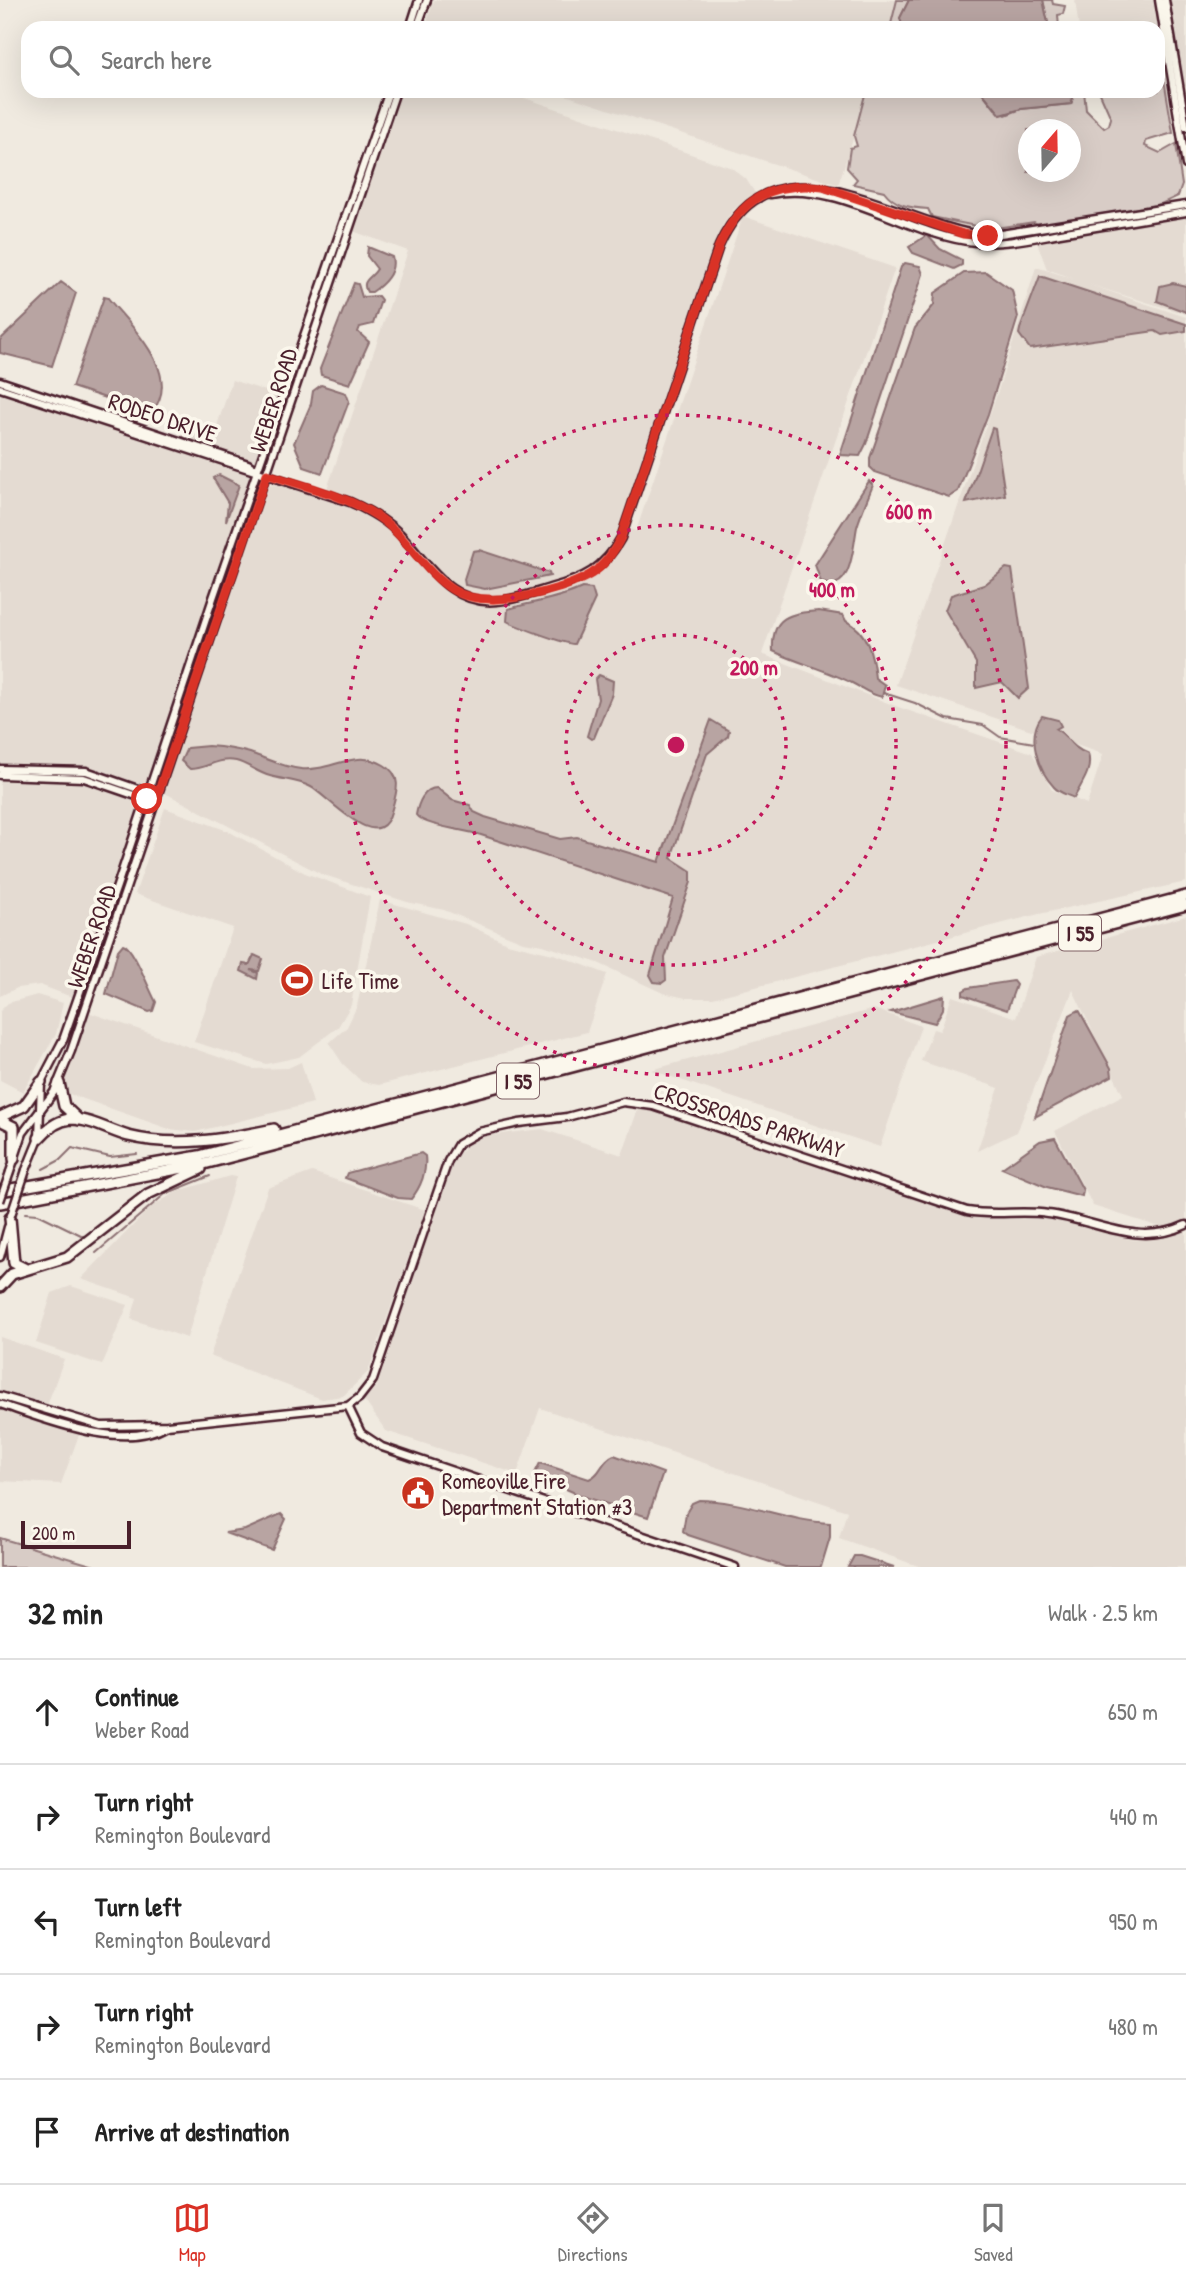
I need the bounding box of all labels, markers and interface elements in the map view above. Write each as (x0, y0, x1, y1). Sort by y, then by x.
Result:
search box (21, 21, 1165, 98)
icon: search (45, 41, 83, 79)
text: Search here (101, 42, 212, 77)
north arrow (1018, 119, 1081, 182)
route end (972, 220, 1003, 251)
street label: WEBER ROAD (242, 344, 304, 456)
street label: RODEO DRIVE (105, 385, 221, 449)
text: 600 m (886, 497, 932, 526)
text: 400 m (809, 575, 855, 604)
text: 200 m (730, 653, 778, 682)
centre of rings (664, 733, 688, 757)
route start (131, 783, 162, 814)
street label: WEBER ROAD (59, 880, 123, 992)
road number: I 55 (1059, 916, 1101, 950)
sports icon: Life Time (278, 961, 316, 999)
place label: Life Time (322, 965, 399, 996)
road number: I 55 (497, 1064, 539, 1098)
street label: CROSSROADS PARKWAY (650, 1075, 848, 1165)
place label: Romeoville Fire Department Station #3 (442, 1465, 632, 1522)
public building icon: Romeoville Fire Department Station #3 (399, 1474, 437, 1512)
scale bar (21, 1518, 131, 1550)
text: 200 m (32, 1520, 75, 1546)
text: 32 min (28, 1593, 103, 1633)
text: Walk · 2.5 km (1048, 1597, 1158, 1628)
text: Continue (95, 1679, 179, 1714)
icon: ahead (28, 1693, 66, 1731)
text: 650 m (1108, 1696, 1158, 1727)
text: Weber Road (95, 1714, 189, 1745)
text: Turn right (95, 1784, 193, 1819)
icon: right (28, 1798, 66, 1836)
text: 440 m (1110, 1801, 1158, 1832)
text: Remington Boulevard (95, 1819, 270, 1850)
text: Turn left (95, 1889, 181, 1924)
icon: left (28, 1903, 66, 1941)
text: 950 m (1109, 1906, 1158, 1937)
text: Remington Boulevard (95, 1924, 270, 1955)
text: Turn right (95, 1994, 193, 2029)
icon: right (28, 2008, 66, 2046)
text: 480 m (1108, 2011, 1158, 2042)
text: Remington Boulevard (95, 2029, 270, 2060)
icon: arrive (28, 2113, 66, 2151)
text: Arrive at destination (95, 2114, 290, 2149)
tab: Map (173, 2199, 211, 2267)
tab: Directions (558, 2199, 628, 2267)
tab: Saved (974, 2199, 1013, 2267)

